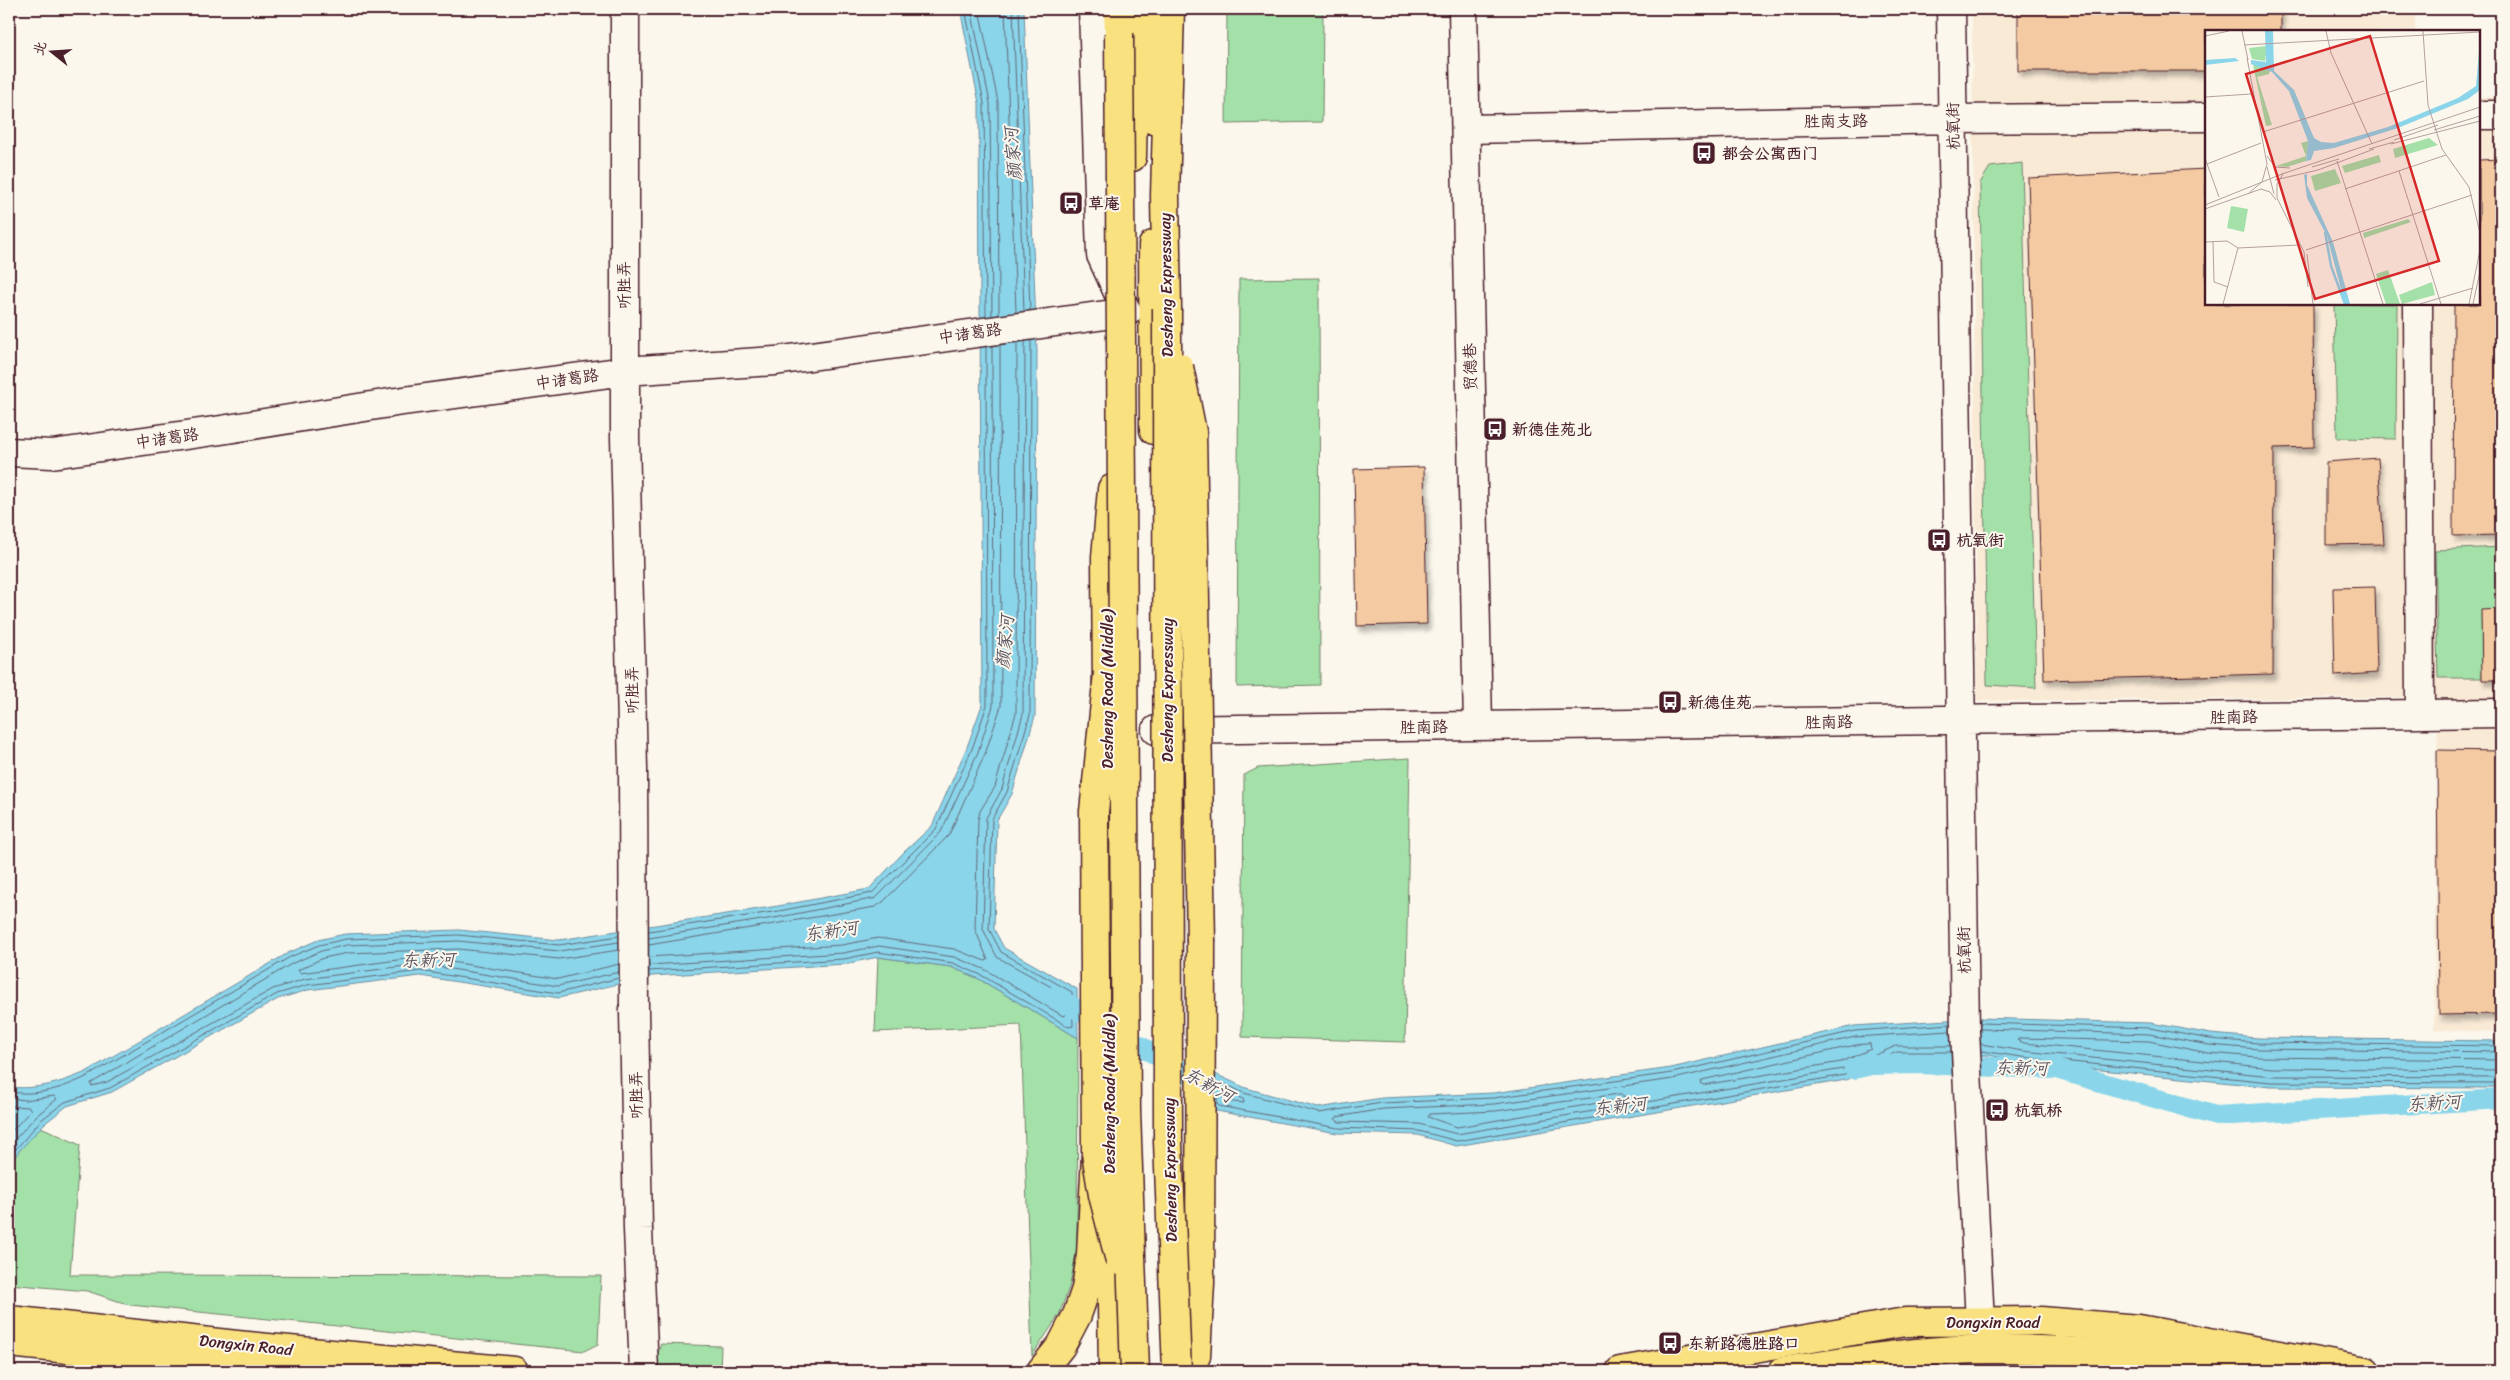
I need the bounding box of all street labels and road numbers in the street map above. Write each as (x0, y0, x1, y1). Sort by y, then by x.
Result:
street label: 杭氧街 (1938, 102, 1968, 150)
street label: 胜南支路 (1804, 106, 1868, 136)
street label: Desheng Expressway (1150, 212, 1182, 357)
street label: 听胜弄 (609, 261, 639, 309)
street label: 中诸葛路 (936, 314, 1004, 352)
street label: 贸德巷 (1455, 343, 1485, 391)
street label: 中诸葛路 (533, 360, 601, 398)
street label: 中诸葛路 (133, 419, 201, 457)
street label: Desheng Road (Middle) (1093, 608, 1122, 769)
street label: Desheng Expressway (1153, 617, 1182, 762)
street label: 听胜弄 (617, 666, 647, 714)
street label: 胜南路 (2210, 702, 2258, 732)
street label: 胜南路 (1805, 707, 1853, 737)
street label: 胜南路 (1400, 712, 1448, 742)
street label: 杭氧街 (1949, 926, 1979, 974)
street label: Desheng Road (Middle) (1095, 1013, 1124, 1174)
street label: 听胜弄 (621, 1071, 651, 1119)
street label: Desheng Expressway (1154, 1097, 1186, 1242)
street label: Dongxin Road (1946, 1308, 2042, 1337)
street label: Dongxin Road (198, 1326, 296, 1364)

